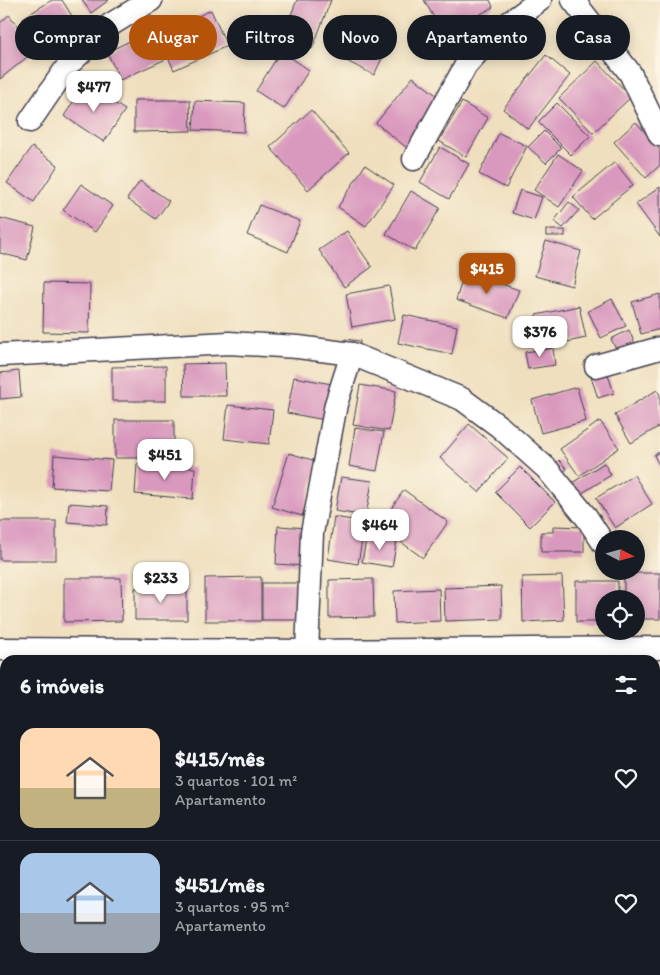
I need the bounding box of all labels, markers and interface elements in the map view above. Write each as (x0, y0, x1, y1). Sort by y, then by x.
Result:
chip: Comprar (15, 15, 119, 60)
chip: Alugar (129, 15, 217, 60)
chip: Filtros (227, 15, 313, 60)
chip: Novo (323, 15, 397, 60)
chip: Apartamento (407, 15, 546, 60)
chip: Casa (556, 15, 630, 60)
pin: $477 (64, 70, 124, 113)
text: $477 (77, 77, 111, 96)
pin: $415 (457, 252, 517, 295)
text: $415 (470, 259, 504, 278)
pin: $376 (510, 316, 570, 358)
text: $376 (523, 322, 557, 341)
pin: $451 (135, 438, 195, 481)
text: $451 (148, 445, 182, 464)
pin: $464 (350, 508, 410, 551)
text: $464 (362, 515, 398, 534)
north arrow (595, 530, 645, 580)
map controls (595, 530, 645, 640)
pin: $233 (131, 562, 191, 604)
text: $233 (144, 568, 178, 587)
button: locate (595, 590, 645, 640)
icon: filters (612, 671, 640, 699)
text: 6 imóveis (20, 673, 104, 698)
text: $415/mês (175, 746, 265, 771)
icon: home (60, 748, 120, 808)
icon: heart (612, 764, 640, 792)
text: 3 quartos · 101 m² (175, 771, 297, 790)
text: Apartamento (175, 790, 266, 809)
text: $451/mês (175, 872, 265, 897)
icon: home (60, 873, 120, 933)
icon: heart (612, 889, 640, 917)
text: 3 quartos · 95 m² (175, 897, 289, 916)
text: Apartamento (175, 916, 266, 935)

